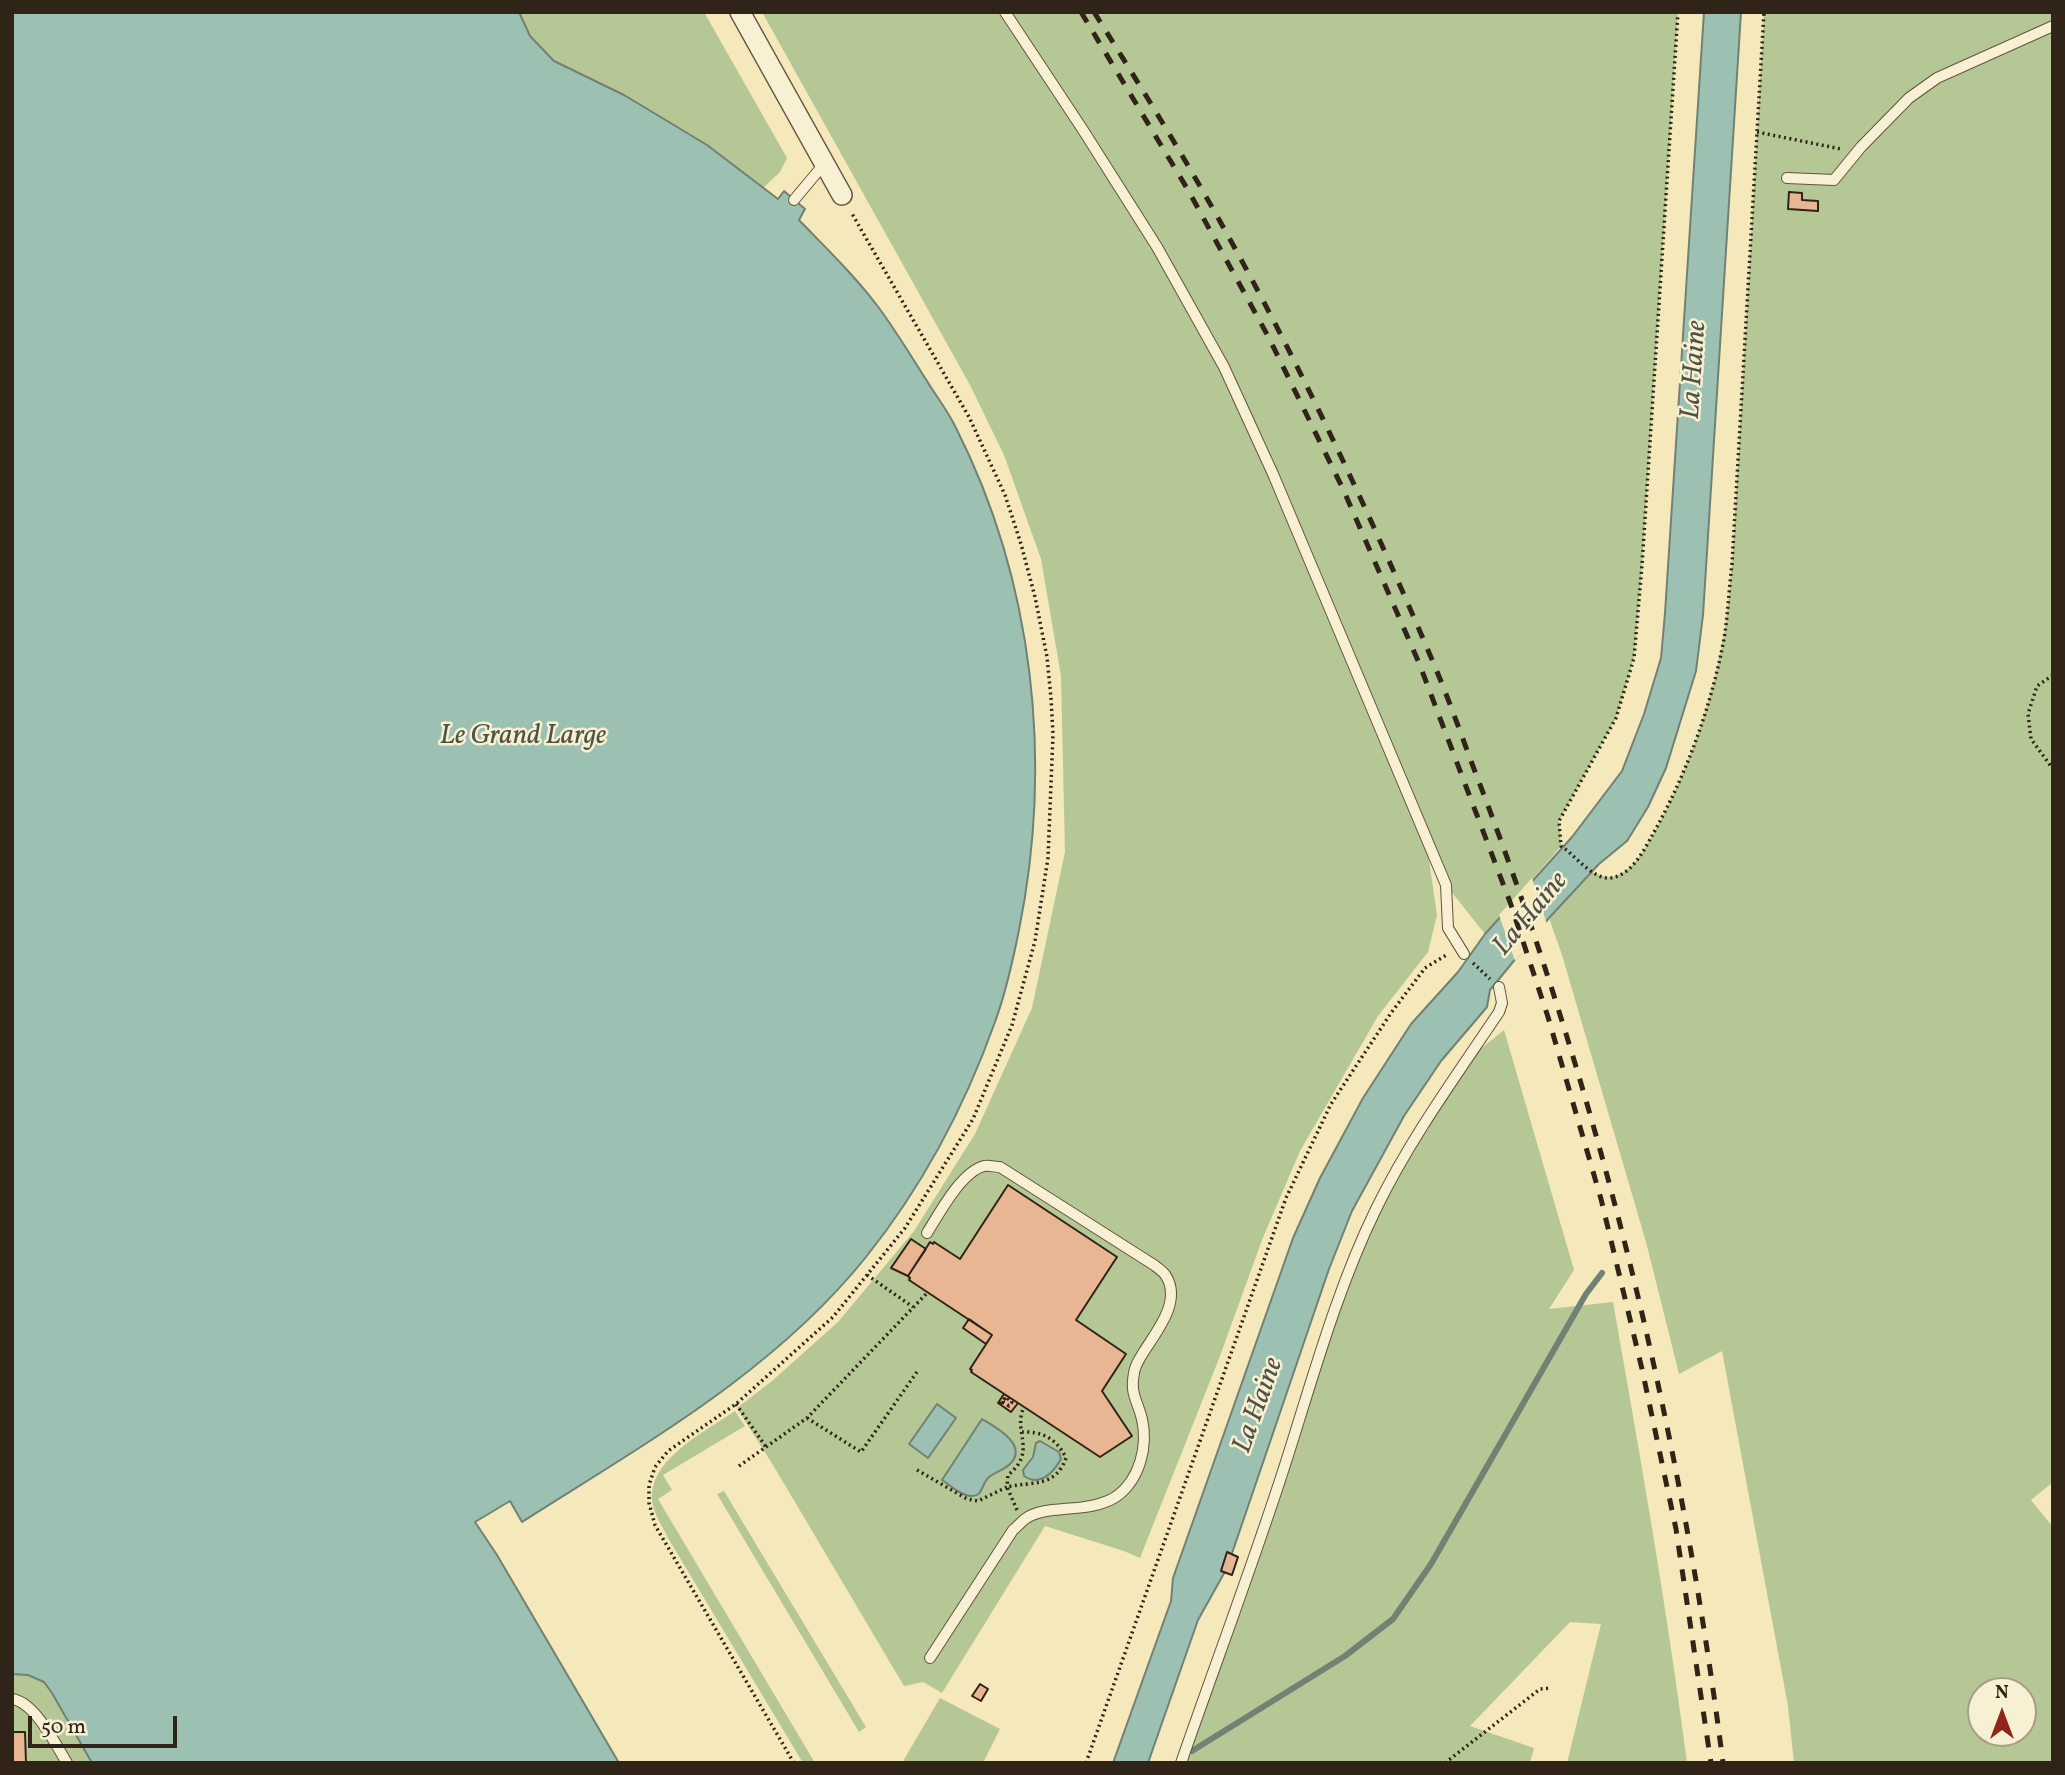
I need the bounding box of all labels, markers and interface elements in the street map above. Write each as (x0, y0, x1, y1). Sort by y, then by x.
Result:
water label: La Haine (1676, 319, 1716, 421)
water label: Le Grand Large (440, 721, 606, 755)
water label: La Haine (1487, 866, 1577, 964)
water label: La Haine (1227, 1354, 1293, 1458)
north arrow (1967, 1677, 2037, 1747)
text: N (1995, 1680, 2009, 1706)
scale bar (32, 1702, 180, 1746)
text: 50 m (41, 1713, 86, 1742)

